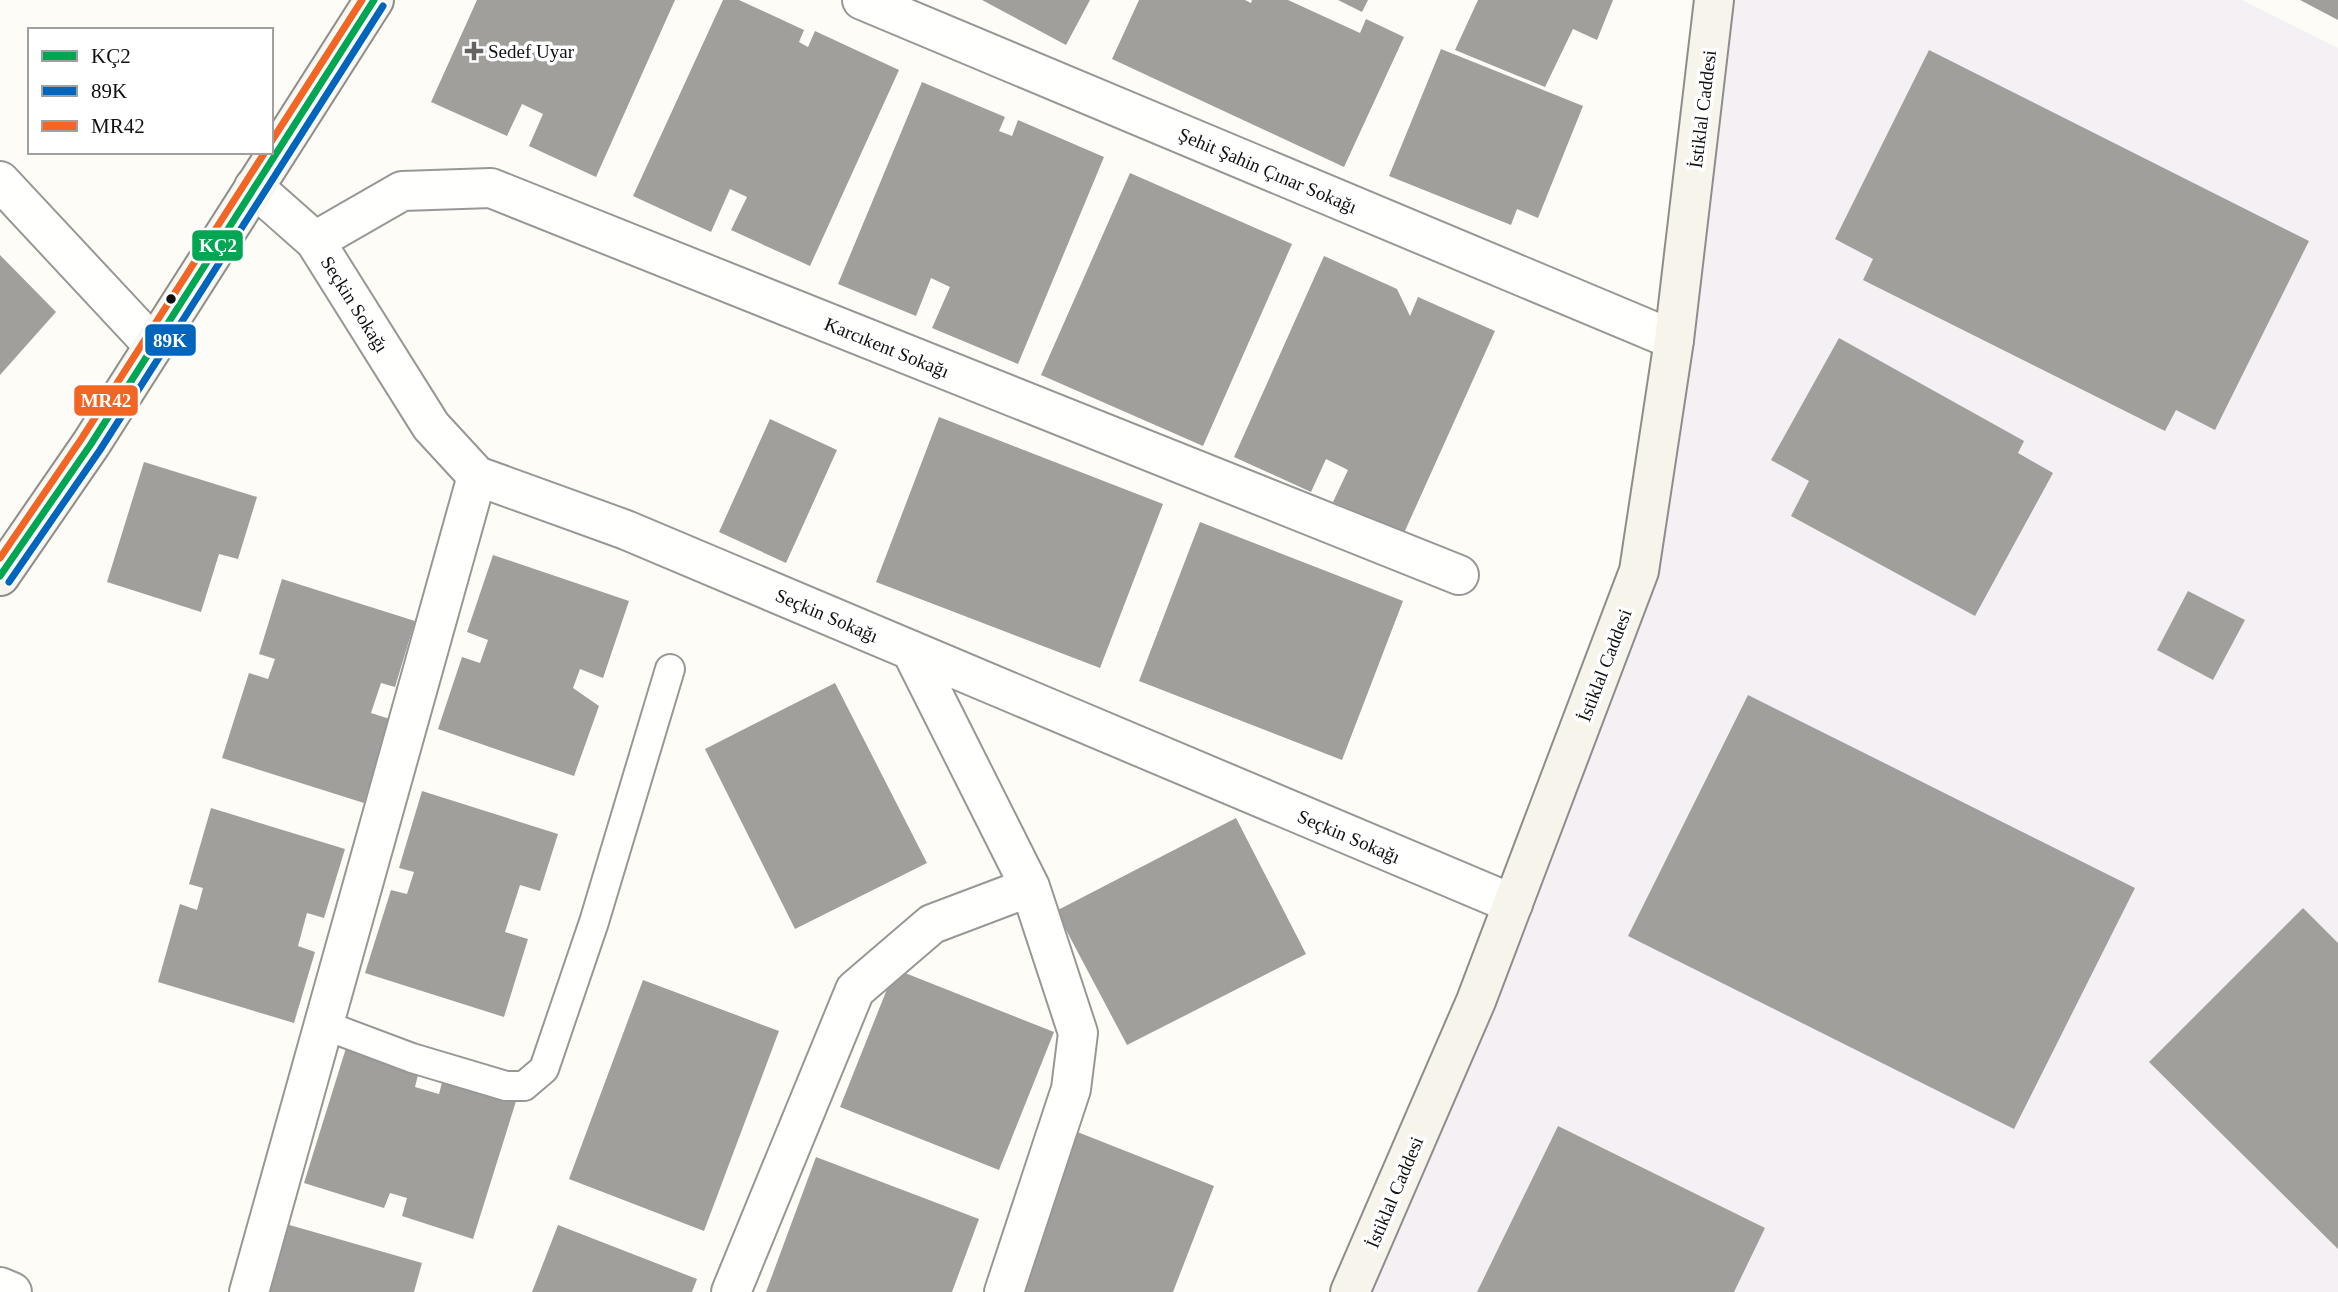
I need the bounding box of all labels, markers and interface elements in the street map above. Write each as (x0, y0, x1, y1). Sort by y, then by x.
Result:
legend (28, 28, 273, 154)
place label: Sedef Uyar (488, 41, 575, 62)
marker: Sedef Uyar (466, 43, 482, 59)
text: KÇ2 (91, 44, 131, 68)
street label: İstiklal Caddesi (1685, 49, 1720, 169)
text: 89K (91, 79, 127, 103)
text: MR42 (91, 114, 145, 138)
street label: Şehit Şahin Çınar Sokağı (1176, 123, 1360, 218)
line badge: KÇ2 (191, 229, 244, 262)
text: KÇ2 (199, 235, 237, 256)
street label: Seçkin Sokağı (317, 252, 392, 356)
unlabelled marker (164, 292, 178, 306)
street label: Karcıkent Sokağı (821, 313, 952, 382)
line badge: 89K (144, 323, 197, 357)
text: 89K (153, 330, 187, 351)
line badge: MR42 (73, 384, 139, 417)
text: MR42 (81, 390, 131, 411)
street label: Seçkin Sokağı (772, 584, 881, 646)
street label: İstiklal Caddesi (1573, 606, 1636, 724)
street label: Seçkin Sokağı (1294, 805, 1403, 867)
street label: İstiklal Caddesi (1362, 1133, 1427, 1251)

